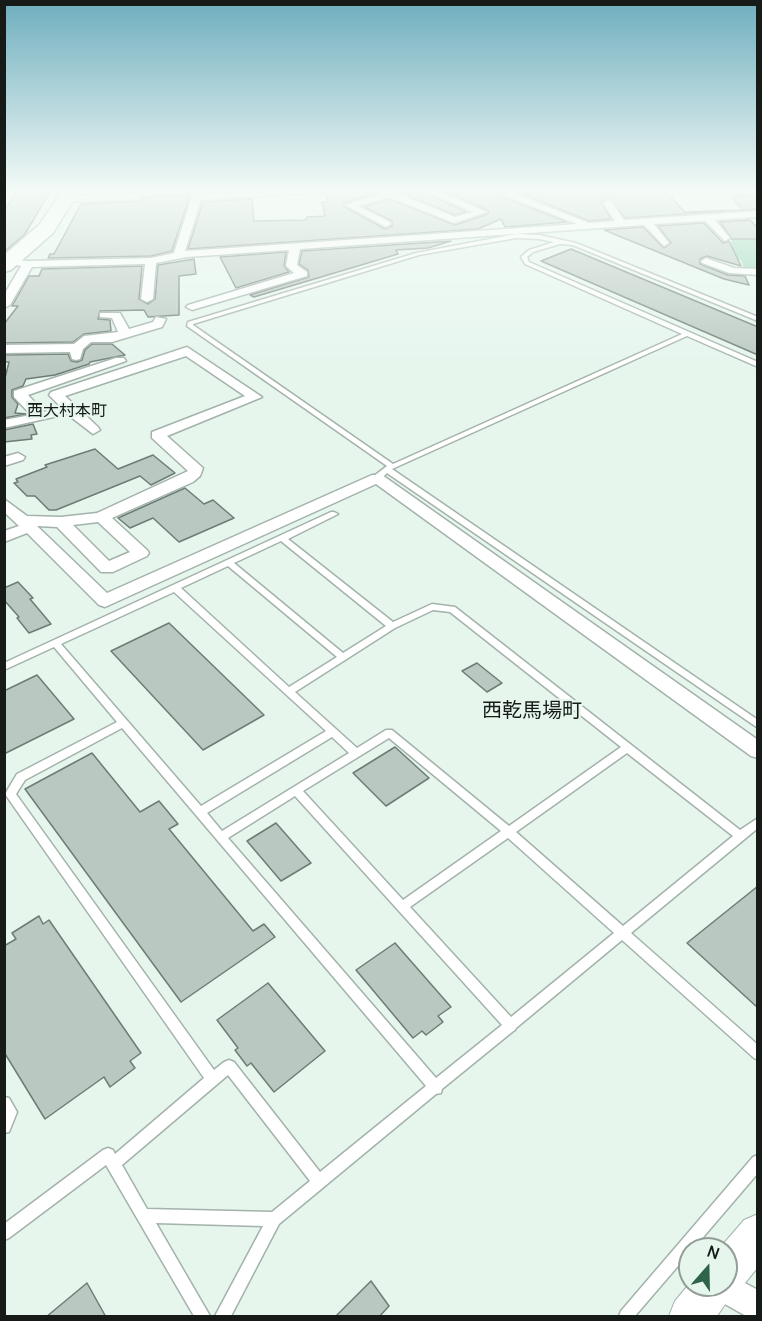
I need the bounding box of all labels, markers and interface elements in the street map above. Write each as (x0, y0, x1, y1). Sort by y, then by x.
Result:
district label: 西大村本町 (27, 402, 107, 422)
district label: 西乾馬場町 (482, 699, 582, 723)
north arrow (678, 1237, 738, 1297)
text: N (704, 1240, 723, 1264)

